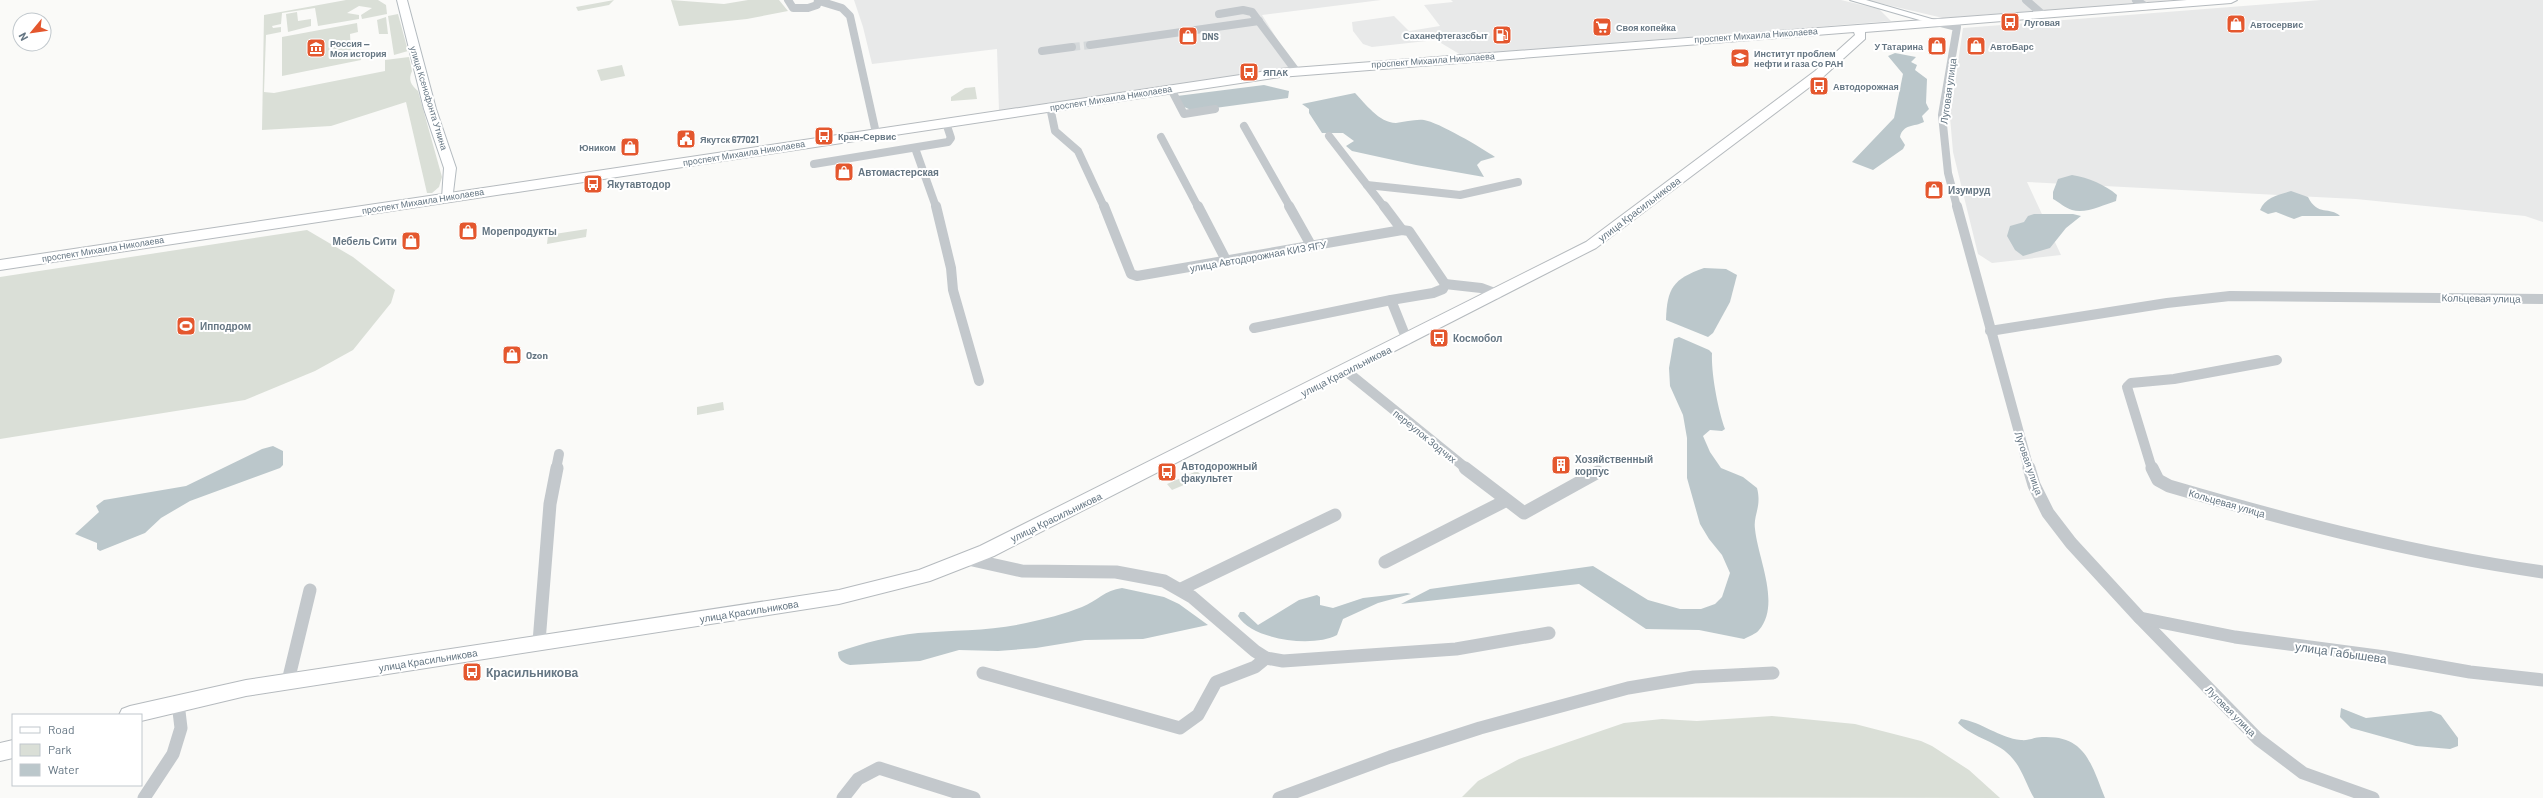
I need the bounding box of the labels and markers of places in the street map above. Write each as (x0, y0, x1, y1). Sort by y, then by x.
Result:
bus stop icon: Луговая (1999, 11, 2021, 33)
shop icon: Автосервис (2225, 13, 2247, 35)
supermarket icon: Своя копейка (1591, 16, 1613, 38)
place label: Луговая (2024, 17, 2060, 28)
place label: Автосервис (2250, 19, 2303, 30)
place label: Своя копейка (1616, 22, 1677, 33)
fuel station icon: Саханефтегазсбыт (1491, 24, 1513, 46)
shop icon: DNS (1177, 25, 1199, 47)
place label: Саханефтегазсбыт (1403, 30, 1489, 41)
place label: DNS (1202, 31, 1220, 42)
shop icon: У Татарина (1926, 35, 1948, 57)
shop icon: АвтоБарс (1965, 35, 1987, 57)
museum icon: Россия — Моя история (305, 37, 327, 59)
place label: Россия — Моя история (330, 38, 387, 59)
place label: У Татарина (1874, 41, 1924, 52)
place label: АвтоБарс (1990, 41, 2034, 52)
school or university icon: Институт проблем нефти и газа Со РАН (1729, 47, 1751, 69)
place label: Институт проблем нефти и газа Со РАН (1754, 48, 1843, 69)
bus stop icon: ЯПАК (1238, 61, 1260, 83)
place label: ЯПАК (1263, 67, 1288, 78)
bus stop icon: Автодорожная (1808, 75, 1830, 97)
place label: Автодорожная (1833, 81, 1899, 92)
bus stop icon: Кран-Сервис (813, 125, 835, 147)
public building icon: Якутск 677021 (675, 128, 697, 150)
place label: Кран-Сервис (838, 131, 896, 142)
place label: Якутск 677021 (700, 134, 759, 145)
shop icon: Юником (619, 136, 641, 158)
place label: Юником (579, 142, 616, 153)
shop icon: Автомастерская (833, 161, 855, 183)
place label: Автомастерская (858, 166, 939, 178)
bus stop icon: Якутавтодор (582, 173, 604, 195)
place label: Якутавтодор (607, 178, 671, 190)
shop icon: Изумруд (1923, 179, 1945, 201)
place label: Изумруд (1948, 184, 1991, 196)
shop icon: Морепродукты (457, 220, 479, 242)
place label: Морепродукты (482, 225, 557, 237)
shop icon: Мебель Сити (400, 230, 422, 252)
place label: Мебель Сити (333, 235, 397, 247)
sports icon: Ипподром (175, 315, 197, 337)
place label: Ипподром (200, 320, 251, 332)
bus stop icon: Космобол (1428, 327, 1450, 349)
place label: Космобол (1453, 332, 1502, 344)
shop icon: Ozon (501, 344, 523, 366)
place label: Ozon (526, 349, 548, 361)
place label: Хозяйственный корпус (1575, 453, 1653, 477)
building icon: Хозяйственный корпус (1550, 454, 1572, 476)
place label: Автодорожный факультет (1181, 460, 1257, 484)
bus stop icon: Автодорожный факультет (1156, 461, 1178, 483)
bus stop icon: Красильникова (461, 661, 483, 683)
place label: Красильникова (486, 665, 578, 680)

